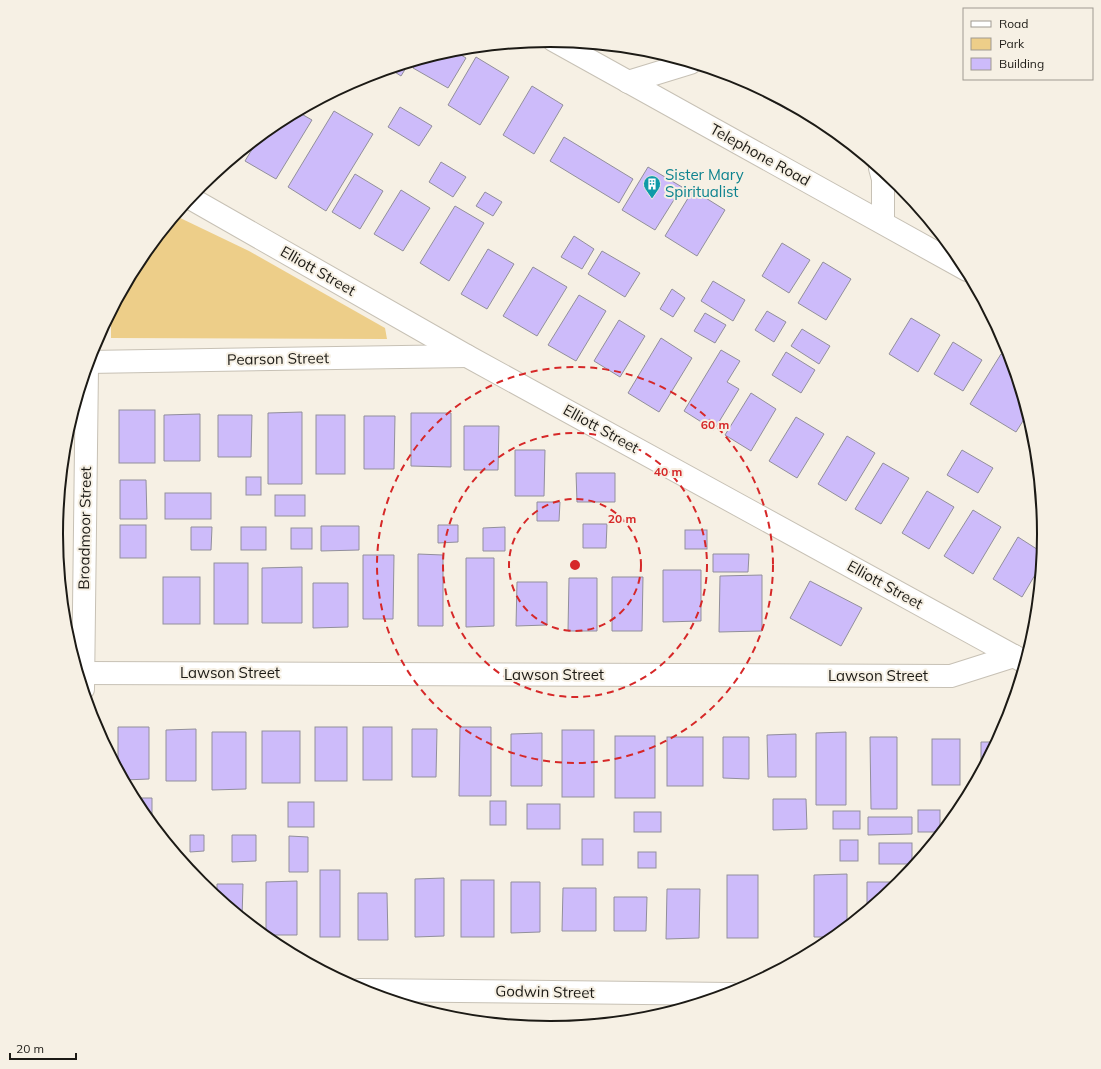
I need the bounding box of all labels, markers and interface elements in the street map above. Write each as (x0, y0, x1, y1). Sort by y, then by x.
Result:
legend (963, 8, 1093, 80)
text: Road (999, 16, 1028, 31)
text: Park (999, 36, 1025, 51)
text: Building (999, 56, 1044, 71)
street label: Telephone Road (707, 119, 814, 190)
place label: Sister Mary Spiritualist (665, 165, 744, 201)
building icon: Sister Mary Spiritualist (642, 174, 662, 199)
street label: Elliott Street (277, 241, 359, 300)
street label: Pearson Street (227, 348, 329, 369)
street label: Elliott Street (560, 400, 642, 457)
text: 60 m (701, 417, 729, 432)
text: 40 m (654, 464, 682, 479)
street label: Broadmoor Street (74, 466, 95, 590)
text: 20 m (608, 511, 636, 526)
street label: Elliott Street (844, 556, 926, 613)
centre of rings (568, 558, 582, 572)
street label: Lawson Street (180, 663, 280, 682)
street label: Lawson Street (504, 665, 604, 684)
street label: Lawson Street (828, 666, 928, 685)
street label: Godwin Street (495, 981, 595, 1002)
scale bar (10, 1035, 76, 1061)
text: 20 m (16, 1041, 44, 1056)

